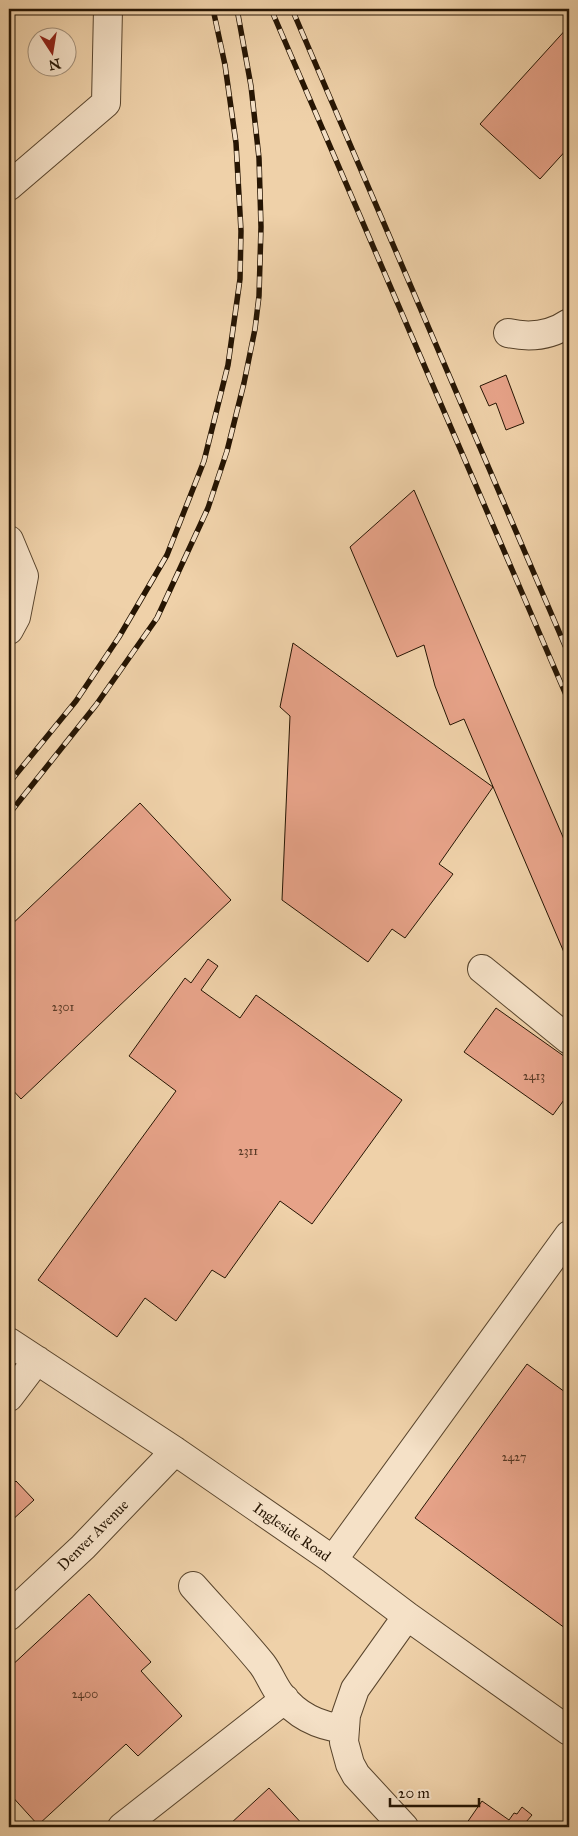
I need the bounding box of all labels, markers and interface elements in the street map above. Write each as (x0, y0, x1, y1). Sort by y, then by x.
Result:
north arrow (28, 28, 78, 78)
text: N (47, 55, 62, 74)
house number: 2301 (52, 1000, 74, 1014)
house number: 2413 (523, 1069, 545, 1083)
house number: 2311 (238, 1144, 258, 1158)
house number: 2427 (502, 1450, 526, 1464)
street label: Denver Avenue (54, 1496, 132, 1574)
street label: Ingleside Road (250, 1499, 335, 1566)
house number: 2400 (72, 1687, 98, 1701)
scale bar (390, 1776, 479, 1808)
text: 20 m (398, 1784, 430, 1802)

